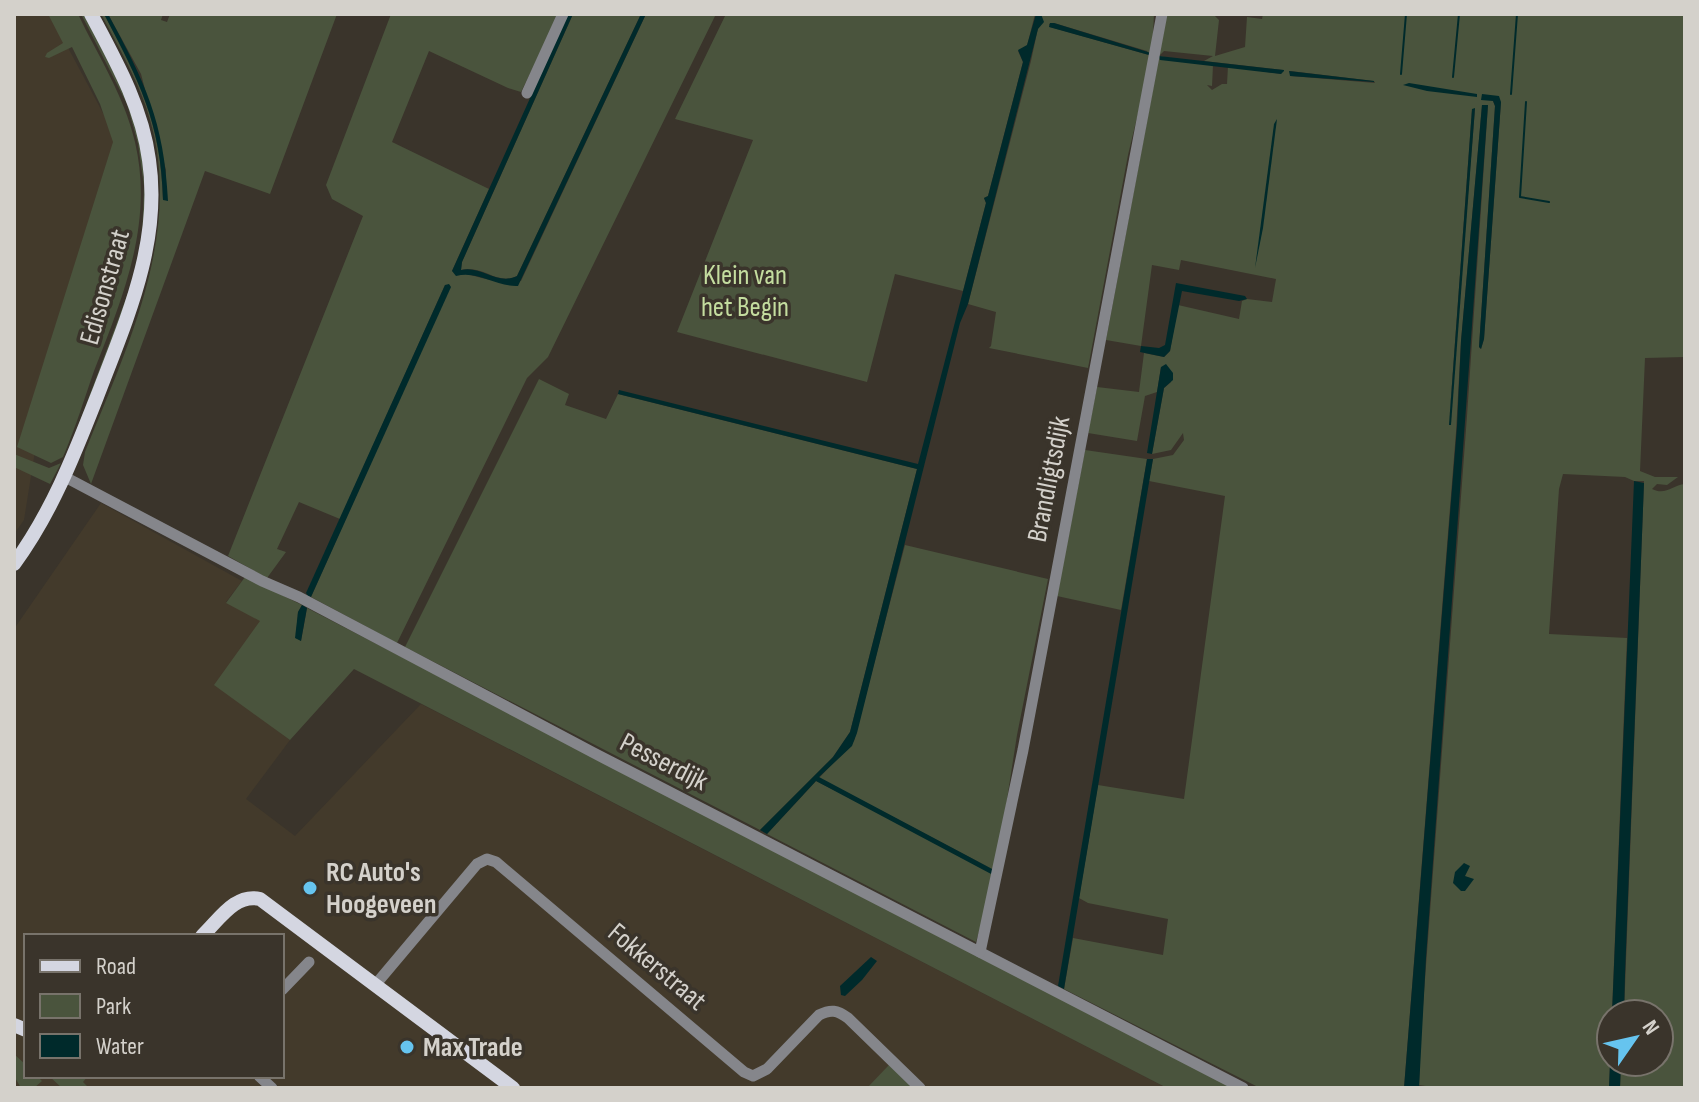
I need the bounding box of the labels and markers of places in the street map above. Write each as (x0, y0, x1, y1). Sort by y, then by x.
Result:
place label: RC Auto's Hoogeveen (326, 856, 437, 921)
marker: RC Auto's Hoogeveen (301, 879, 319, 897)
place label: Max Trade (423, 1031, 523, 1064)
marker: Max Trade (398, 1038, 416, 1056)

